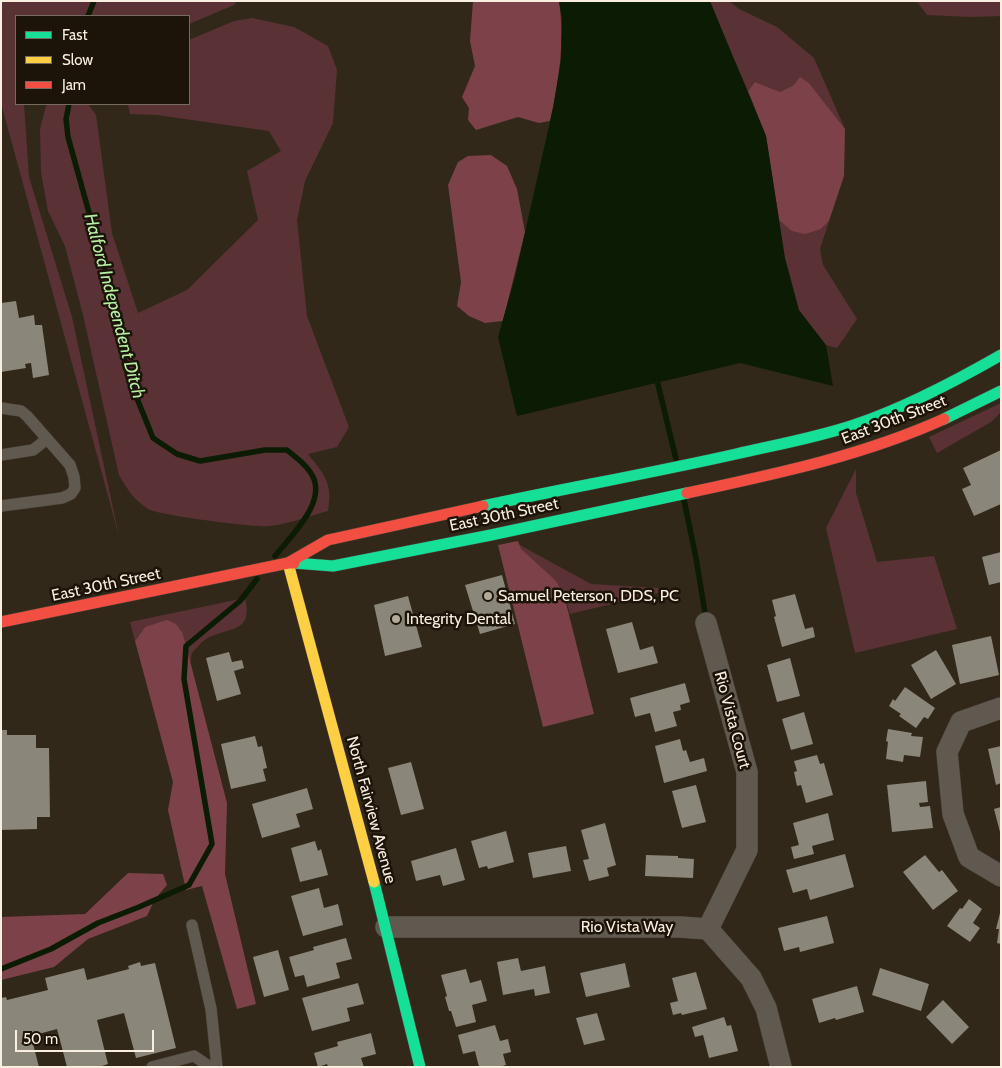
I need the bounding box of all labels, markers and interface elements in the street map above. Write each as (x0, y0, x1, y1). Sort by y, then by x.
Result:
legend (15, 15, 190, 105)
text: Fast (62, 26, 87, 44)
text: Slow (62, 51, 93, 69)
text: Jam (62, 76, 86, 94)
water label: Halford Independent Ditch (79, 211, 149, 401)
street label: East 30th Street (839, 391, 949, 449)
street label: East 30th Street (448, 494, 560, 536)
street label: East 30th Street (50, 564, 162, 606)
place label: Samuel Peterson, DDS, PC (498, 586, 679, 606)
marker: Samuel Peterson, DDS, PC (482, 590, 494, 602)
place label: Integrity Dental (406, 609, 511, 629)
marker: Integrity Dental (390, 613, 402, 625)
street label: Rio Vista Court (710, 669, 754, 771)
street label: North Fairview Avenue (342, 734, 400, 886)
street label: Rio Vista Way (581, 917, 673, 937)
scale bar (18, 1020, 156, 1052)
text: 50 m (23, 1030, 58, 1048)

